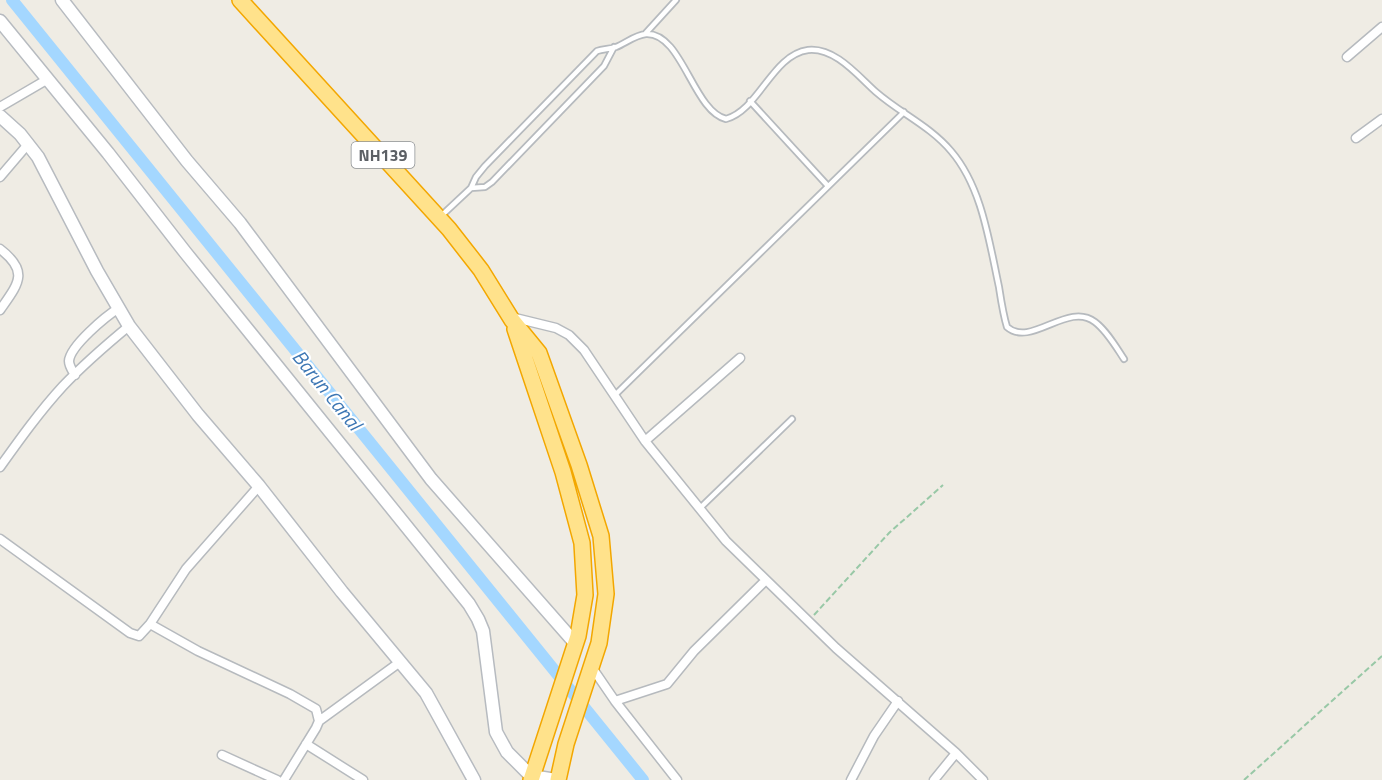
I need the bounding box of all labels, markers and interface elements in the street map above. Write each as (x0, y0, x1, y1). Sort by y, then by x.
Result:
road number: NH139 (352, 142, 415, 168)
water label: Barun Canal (285, 343, 371, 439)

